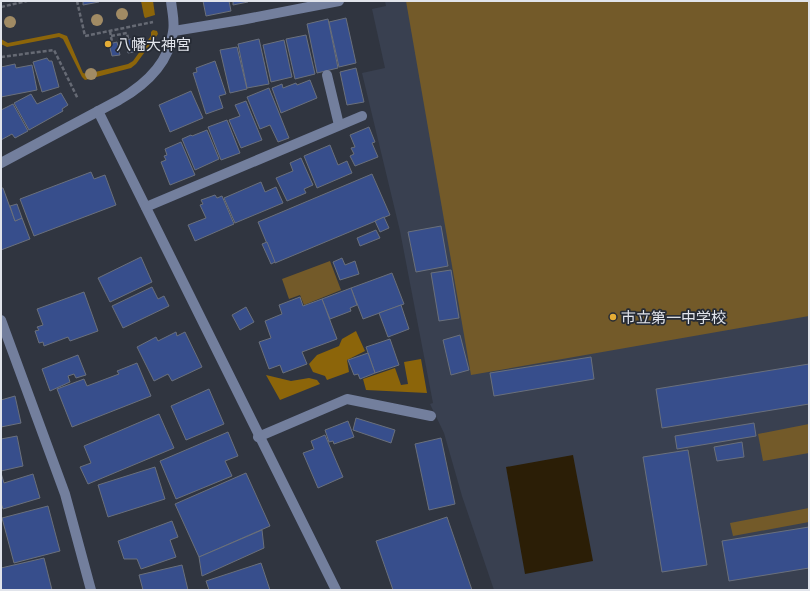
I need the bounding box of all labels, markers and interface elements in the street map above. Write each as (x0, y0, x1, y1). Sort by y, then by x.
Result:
place label: 八幡大神宮 (116, 35, 191, 53)
marker: 八幡大神宮 (103, 39, 113, 49)
place label: 市立第一中学校 (621, 308, 726, 326)
marker: 市立第一中学校 (608, 312, 618, 322)

